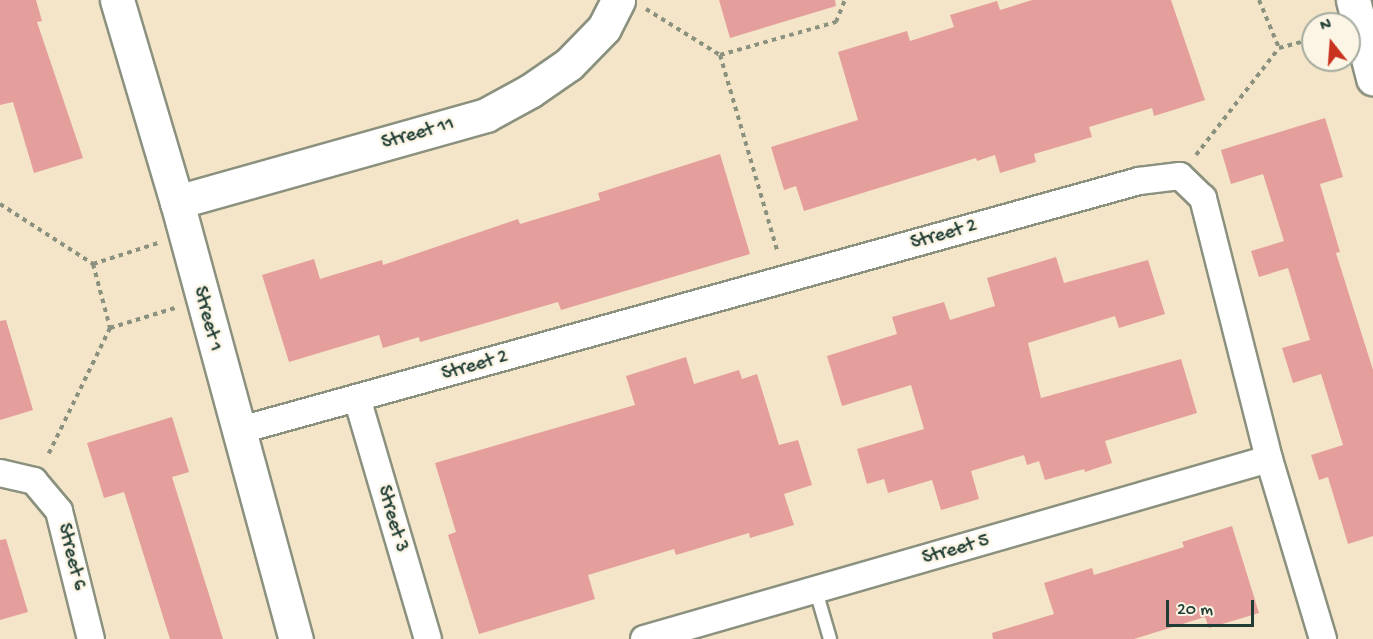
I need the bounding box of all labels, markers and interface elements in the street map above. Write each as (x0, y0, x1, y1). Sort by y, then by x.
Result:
north arrow (1301, 12, 1361, 72)
text: N (1318, 16, 1334, 37)
street label: Street 11 (379, 112, 457, 156)
street label: Street 2 (908, 214, 980, 256)
street label: Street 1 (187, 284, 227, 354)
street label: Street 2 (439, 345, 511, 387)
street label: Street 3 (371, 483, 413, 555)
street label: Street 6 (51, 521, 91, 593)
street label: Street 5 (920, 529, 992, 571)
scale bar (1169, 588, 1258, 626)
text: 20 m (1177, 600, 1213, 621)

